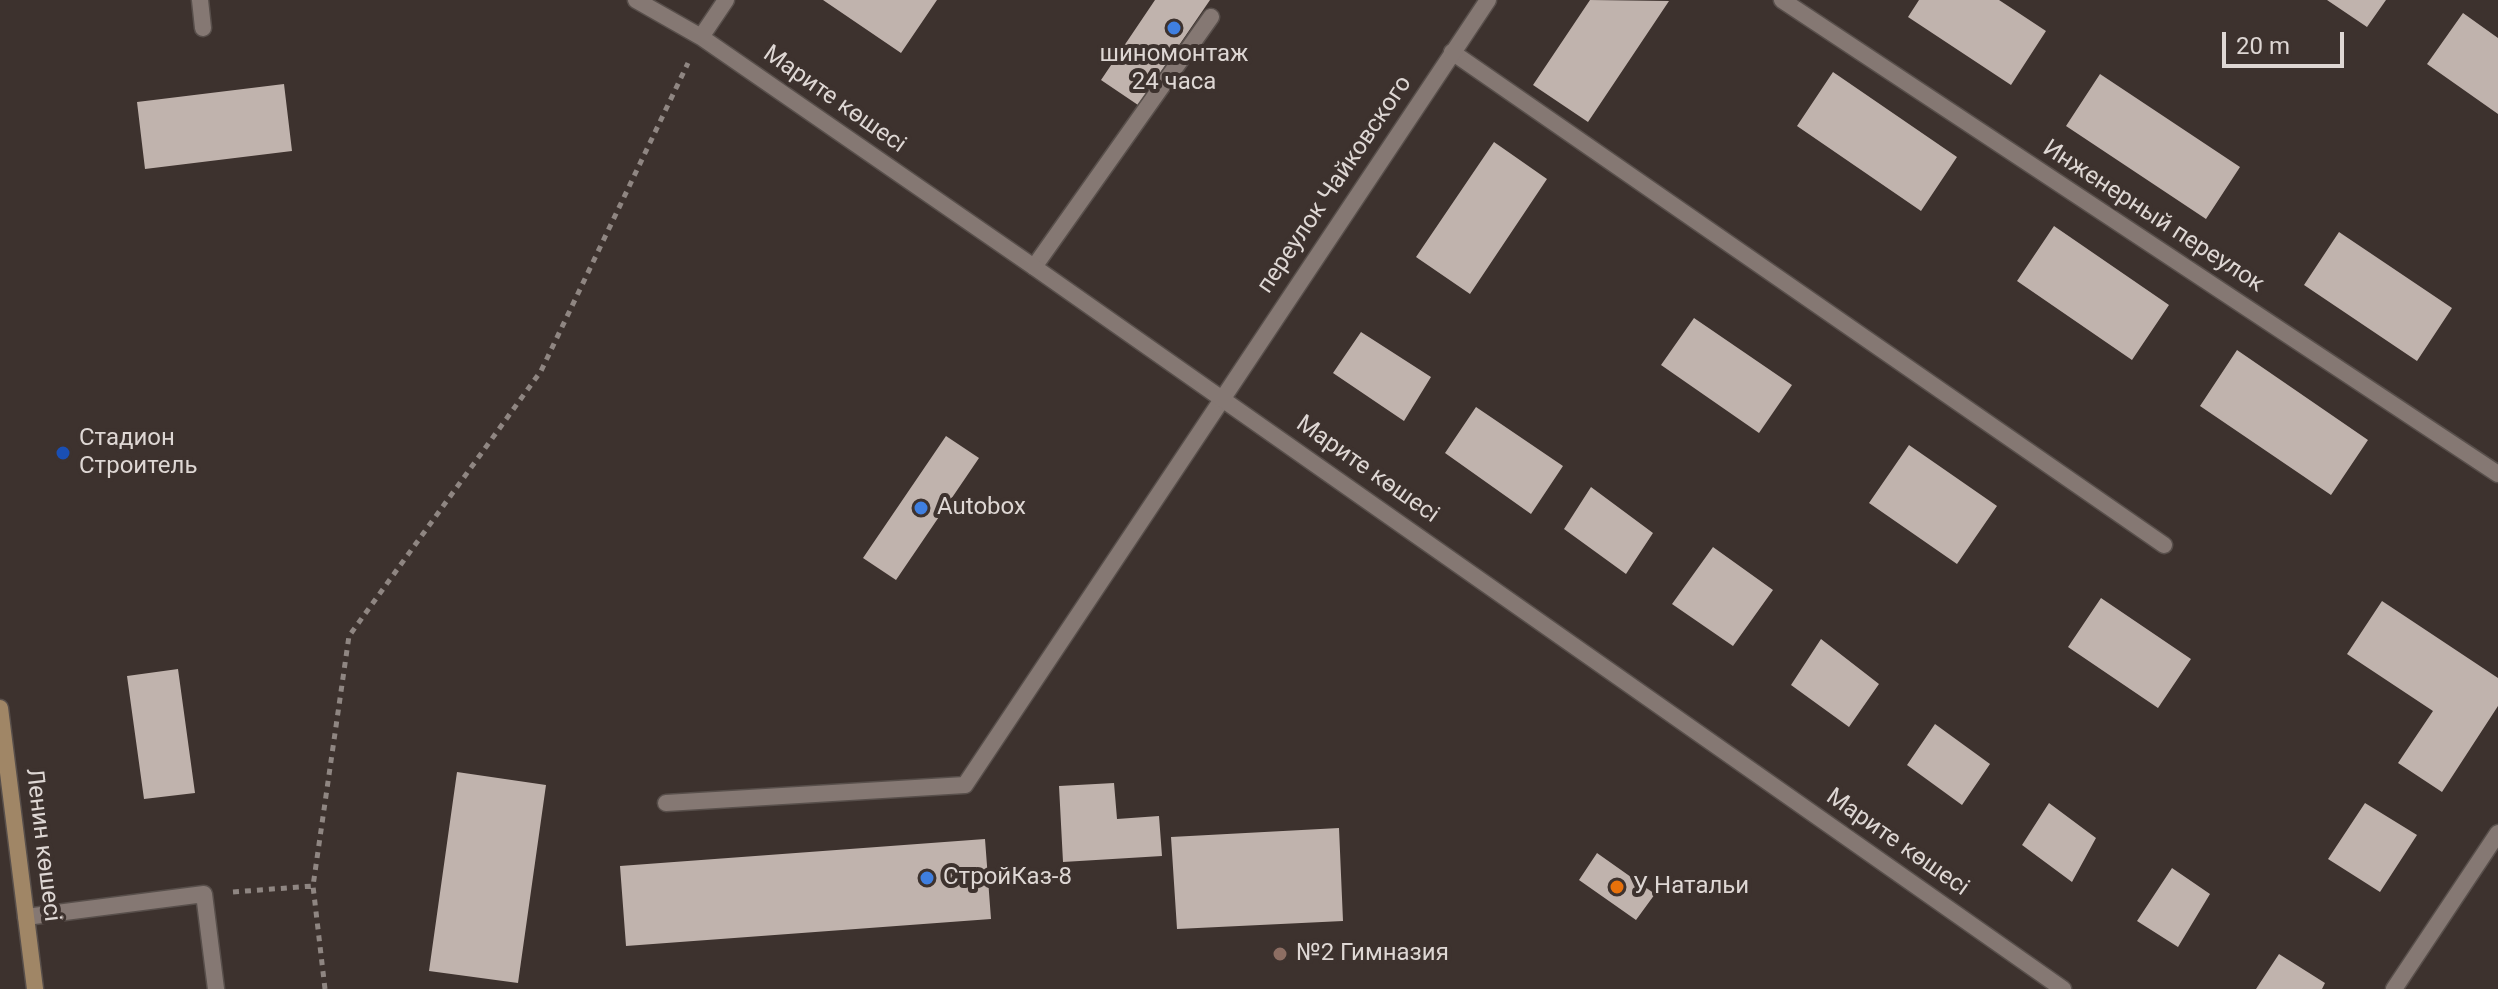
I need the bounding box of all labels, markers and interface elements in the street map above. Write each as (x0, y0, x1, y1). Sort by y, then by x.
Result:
scale bar (2226, 16, 2348, 66)
marker: шиномонтаж 24 часа (1165, 19, 1183, 37)
text: 20 m (2236, 32, 2290, 60)
street label: Марите көшесі (757, 40, 911, 160)
place label: шиномонтаж 24 часа (1100, 41, 1248, 97)
street label: переулок Чайковского (1251, 71, 1419, 299)
street label: Инженерный переулок (2037, 135, 2269, 299)
street label: Марите көшесі (1290, 410, 1444, 530)
place label: Стадион Строитель (79, 425, 197, 481)
marker: Стадион Строитель (54, 444, 72, 462)
place label: Autobox (937, 494, 1026, 522)
marker: Autobox (912, 499, 930, 517)
street label: Ленин көшесі (18, 767, 66, 923)
street label: Марите көшесі (1820, 783, 1974, 903)
place label: СтройКаз-8 (943, 864, 1072, 892)
marker: СтройКаз-8 (918, 869, 936, 887)
place label: У Натальи (1633, 873, 1749, 901)
marker: У Натальи (1608, 878, 1626, 896)
place label: №2 Гимназия (1296, 940, 1449, 968)
marker: №2 Гимназия (1271, 945, 1289, 963)

